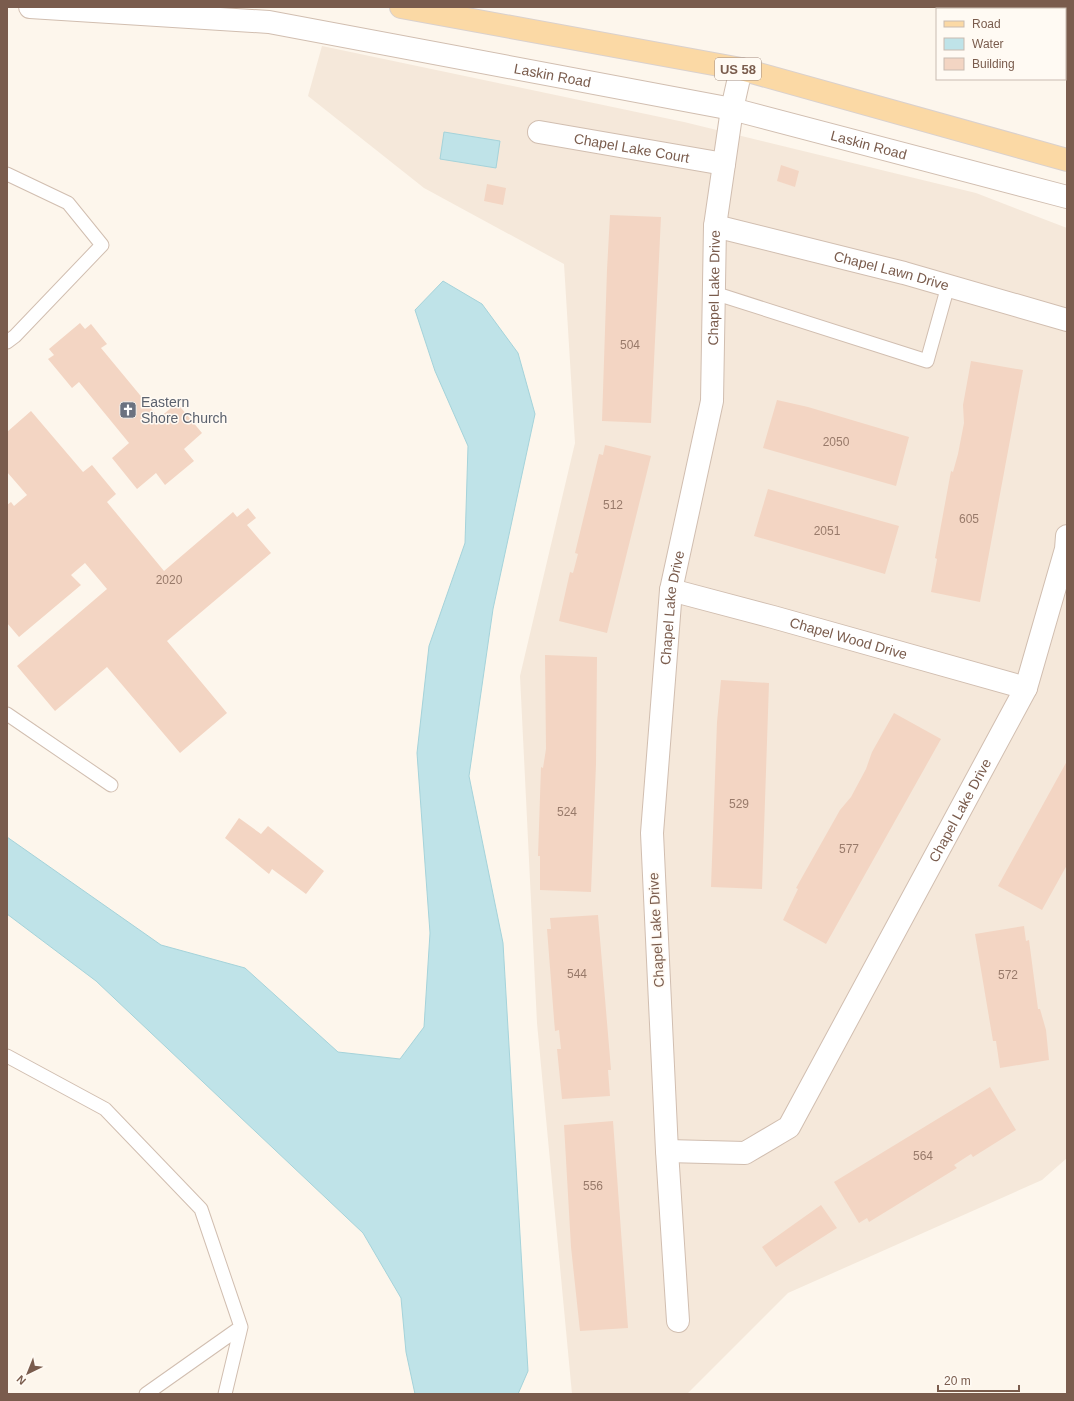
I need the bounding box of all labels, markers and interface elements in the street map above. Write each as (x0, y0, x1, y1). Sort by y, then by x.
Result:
legend (936, 8, 1066, 80)
text: Road (972, 17, 1001, 31)
text: Water (972, 37, 1004, 51)
text: Building (972, 57, 1015, 71)
road number: US 58 (715, 58, 761, 80)
street label: Laskin Road (513, 60, 592, 90)
street label: Laskin Road (829, 127, 909, 163)
street label: Chapel Lake Court (573, 130, 691, 166)
street label: Chapel Lake Drive (705, 230, 723, 346)
street label: Chapel Lawn Drive (832, 248, 951, 294)
house number: 504 (620, 338, 640, 352)
place label: Eastern Shore Church (141, 394, 227, 426)
church icon: Eastern Shore Church (118, 400, 138, 420)
house number: 2050 (823, 435, 850, 449)
house number: 512 (603, 498, 623, 512)
house number: 605 (959, 512, 979, 526)
house number: 2051 (814, 524, 841, 538)
street label: Chapel Lake Drive (657, 549, 687, 666)
house number: 2020 (156, 573, 183, 587)
street label: Chapel Wood Drive (788, 614, 909, 662)
street label: Chapel Lake Drive (926, 756, 994, 865)
house number: 529 (729, 797, 749, 811)
house number: 524 (557, 805, 577, 819)
house number: 577 (839, 842, 859, 856)
street label: Chapel Lake Drive (645, 872, 667, 988)
house number: 544 (567, 967, 587, 981)
house number: 572 (998, 968, 1018, 982)
house number: 564 (913, 1149, 933, 1163)
house number: 556 (583, 1179, 603, 1193)
north arrow (8, 1353, 48, 1393)
scale bar (938, 1367, 1019, 1393)
text: N (14, 1373, 28, 1387)
text: 20 m (944, 1374, 971, 1388)

